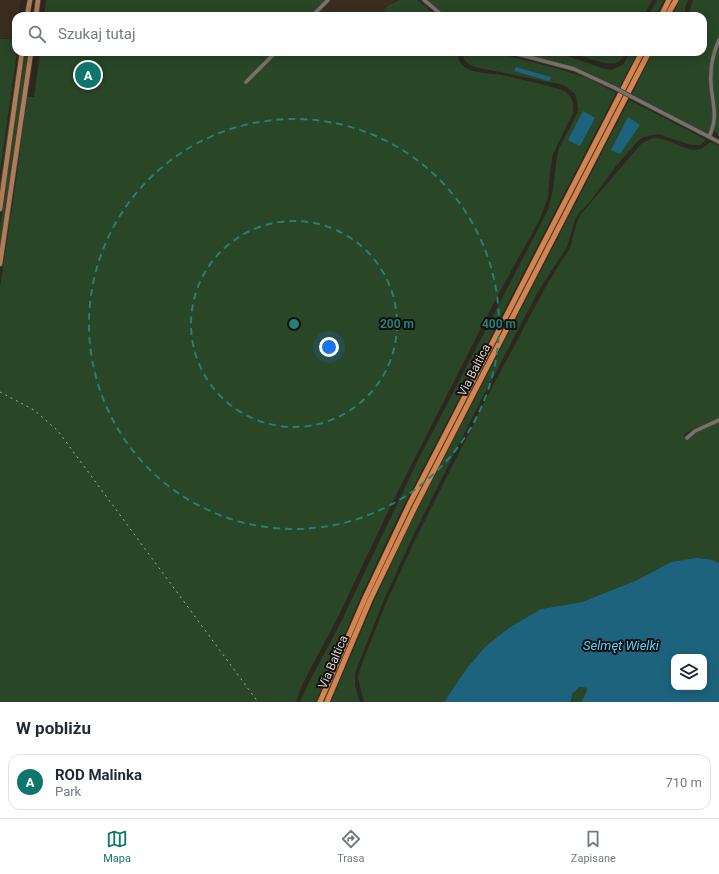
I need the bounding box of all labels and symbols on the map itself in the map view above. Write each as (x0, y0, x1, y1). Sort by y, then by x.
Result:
pin: A (75, 60, 101, 90)
centre of rings (287, 317, 301, 331)
text: 200 m (380, 317, 414, 331)
text: 400 m (482, 317, 516, 331)
your location (319, 337, 339, 357)
street label: Via Baltica (455, 342, 493, 398)
street label: Via Baltica (315, 633, 351, 691)
water label: Selmęt Wielki (583, 638, 660, 653)

